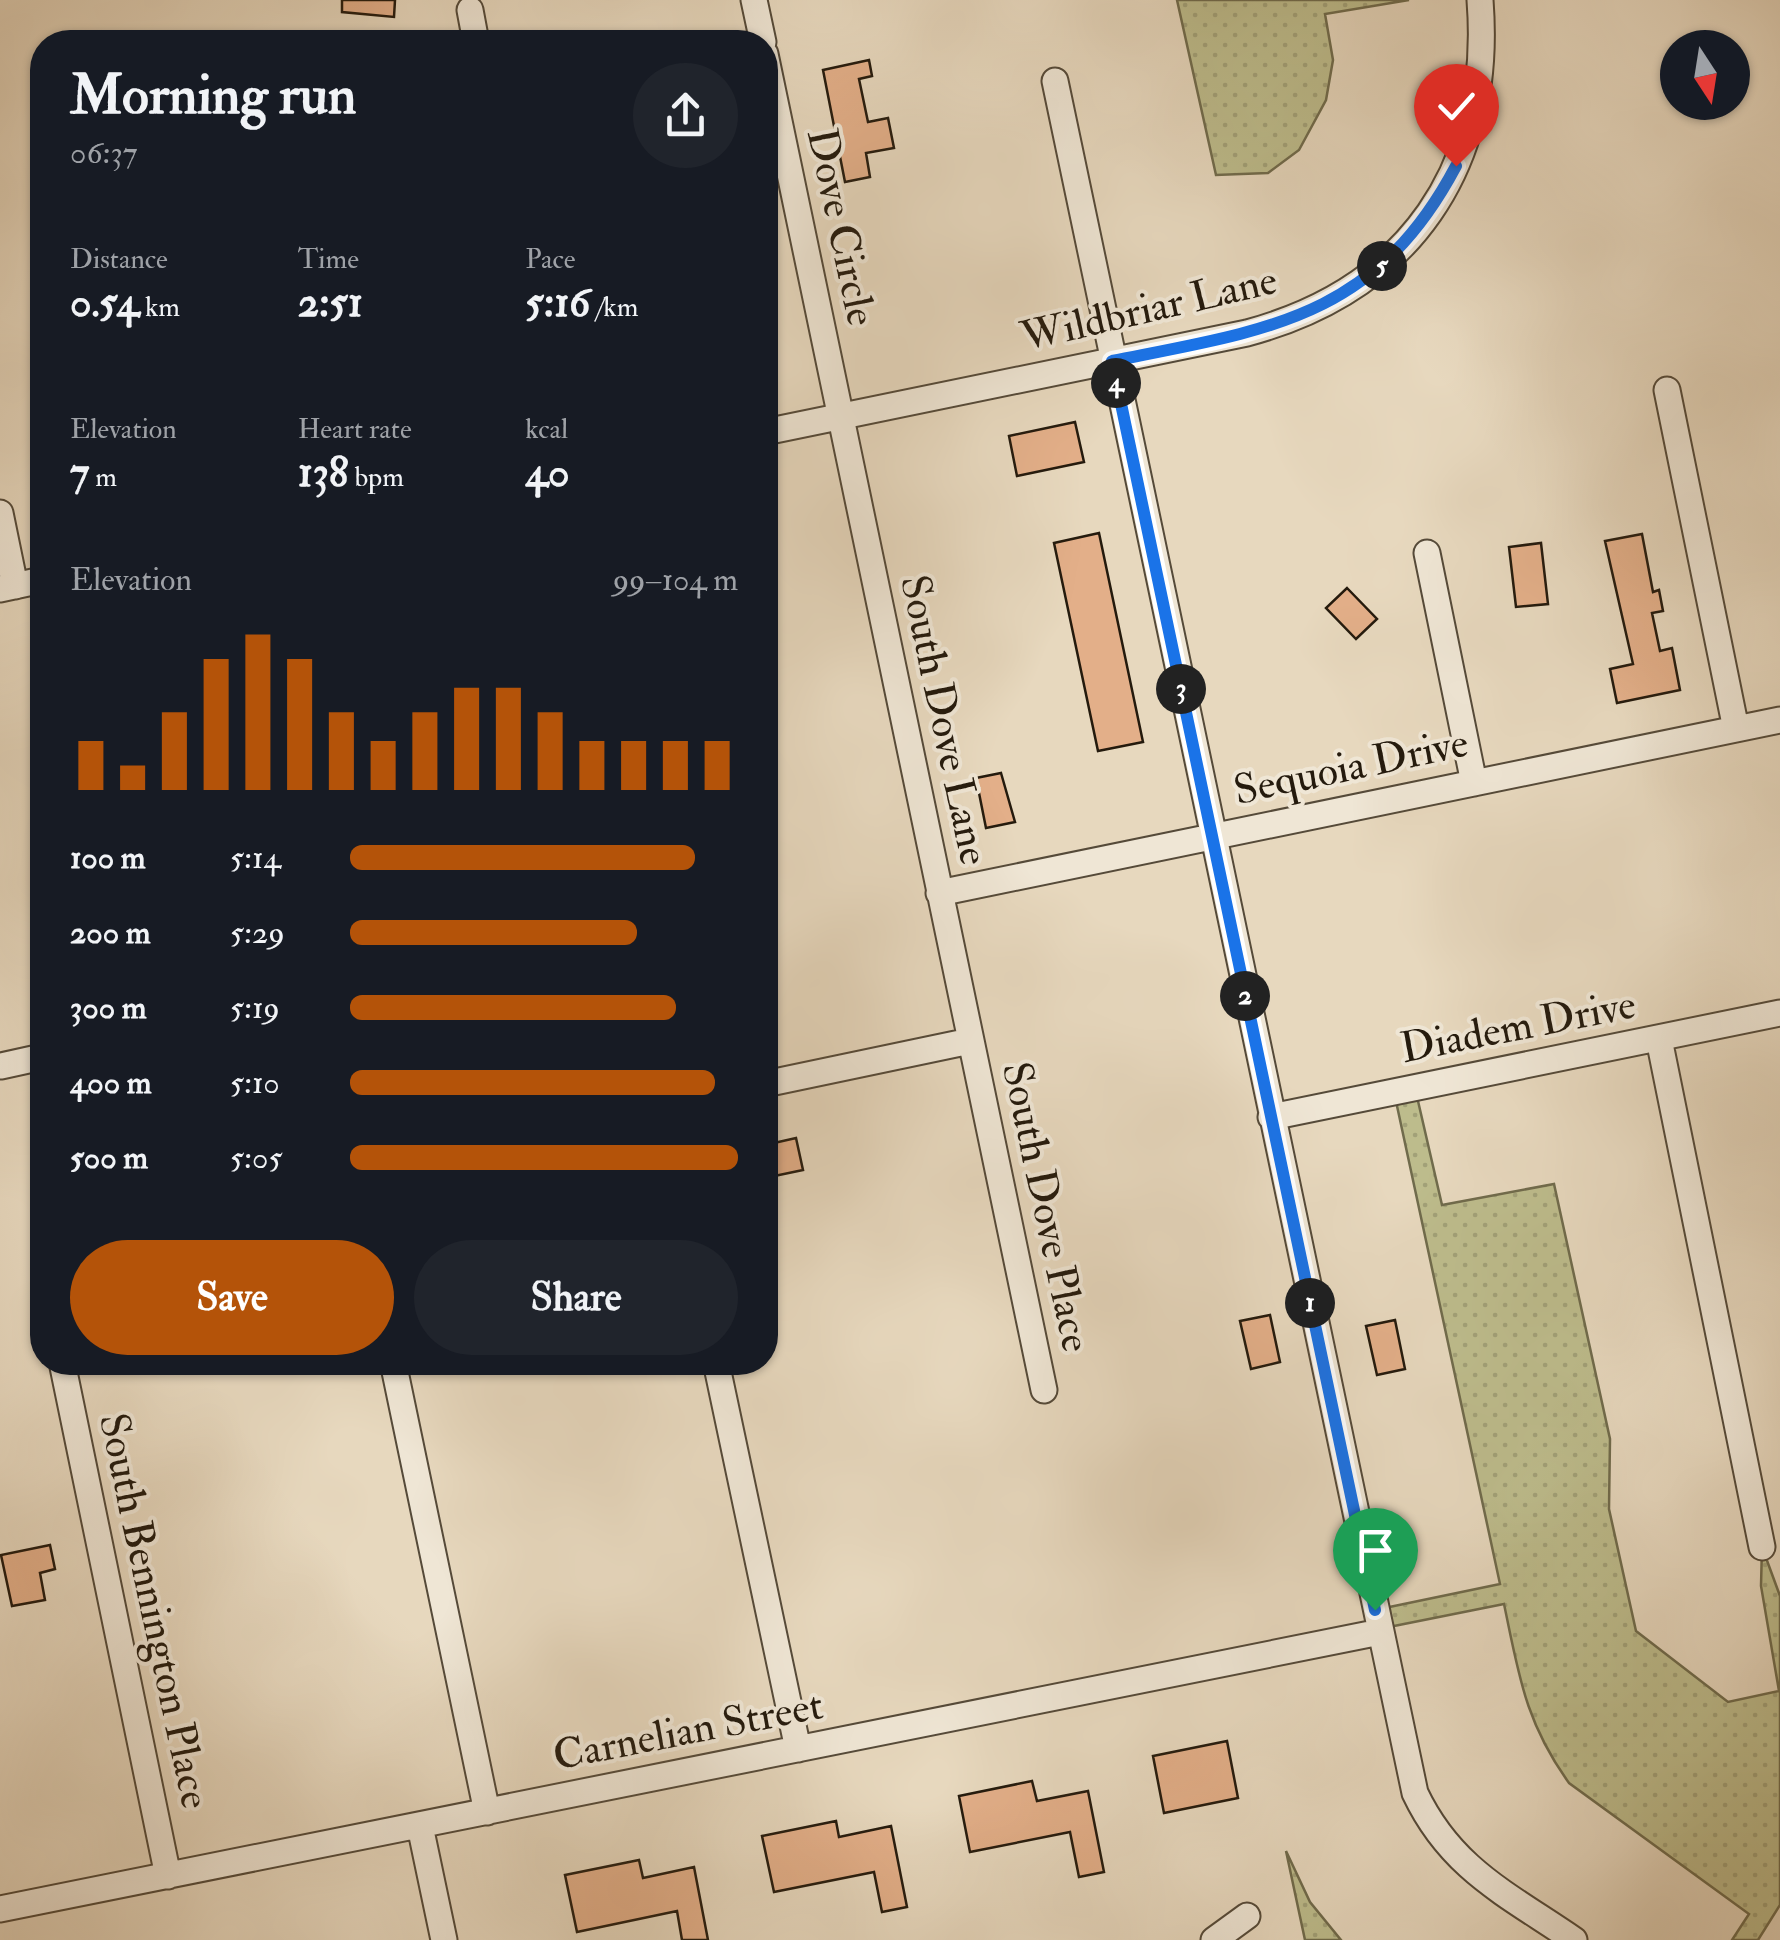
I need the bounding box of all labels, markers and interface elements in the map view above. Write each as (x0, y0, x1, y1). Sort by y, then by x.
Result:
north arrow (1660, 30, 1750, 120)
map controls (1660, 30, 1750, 120)
text: Morning run (70, 61, 356, 130)
button: share (633, 63, 738, 168)
pin (1414, 64, 1499, 167)
icon: check (1429, 79, 1484, 134)
street label: Dove Circle (795, 124, 887, 330)
text: 06:37 (70, 133, 137, 173)
pin: 5 (1357, 241, 1407, 291)
text: Distance (70, 242, 168, 277)
text: Time (298, 242, 359, 277)
text: Pace (525, 242, 576, 277)
text: 5 (1376, 248, 1388, 283)
street label: Wildbriar Lane (1015, 254, 1282, 364)
text: 0.54 (70, 277, 139, 329)
text: 2:51 (298, 277, 363, 329)
text: 5:16 (525, 277, 590, 329)
text: km (139, 290, 180, 325)
text: /km (590, 290, 638, 325)
pin: 4 (1091, 358, 1141, 408)
text: 4 (1108, 365, 1124, 400)
text: Elevation (70, 412, 177, 447)
text: Heart rate (298, 412, 412, 447)
text: kcal (525, 412, 568, 447)
text: 7 (70, 447, 89, 499)
text: 138 (298, 447, 348, 499)
text: 40 (525, 447, 570, 499)
text: m (89, 460, 117, 495)
text: bpm (348, 460, 404, 495)
text: Elevation (70, 560, 192, 600)
text: 99–104 m (613, 560, 738, 600)
street label: South Dove Lane (888, 570, 1000, 870)
pin: 3 (1156, 664, 1206, 714)
text: 3 (1176, 671, 1186, 706)
street label: Sequoia Drive (1229, 717, 1473, 817)
text: 100 m (70, 838, 146, 878)
text: 5:14 (230, 838, 281, 878)
text: 200 m (70, 913, 151, 953)
text: 5:29 (230, 913, 285, 953)
pin: 2 (1220, 971, 1270, 1021)
text: 2 (1238, 978, 1252, 1013)
street label: Diadem Drive (1396, 979, 1640, 1075)
text: 300 m (70, 988, 147, 1028)
text: 5:19 (230, 988, 280, 1028)
street label: South Dove Place (990, 1057, 1102, 1357)
text: 400 m (70, 1063, 152, 1103)
text: 5:10 (230, 1063, 280, 1103)
text: 500 m (70, 1138, 148, 1178)
text: 5:05 (230, 1138, 282, 1178)
button: Save (70, 1240, 394, 1355)
button: Share (414, 1240, 738, 1355)
pin: 1 (1285, 1278, 1335, 1328)
text: 1 (1305, 1285, 1315, 1320)
street label: South Bennington Place (87, 1409, 221, 1813)
pin (1333, 1508, 1418, 1611)
icon: arrive (1348, 1523, 1403, 1578)
street label: Carnelian Street (549, 1679, 827, 1783)

